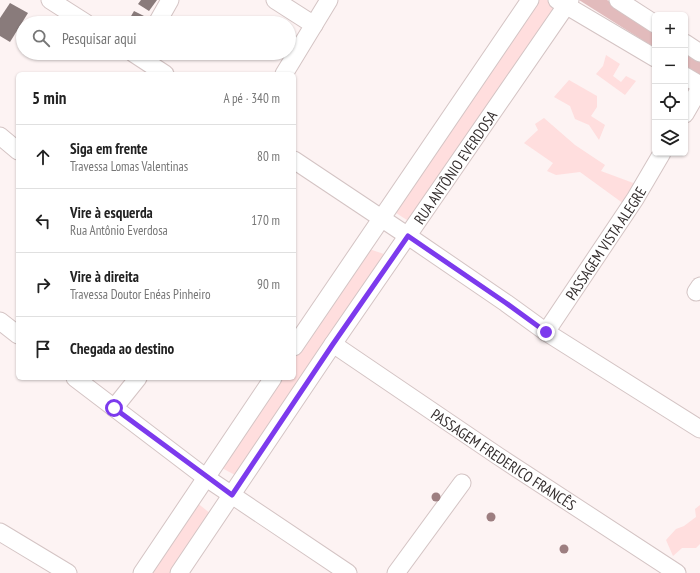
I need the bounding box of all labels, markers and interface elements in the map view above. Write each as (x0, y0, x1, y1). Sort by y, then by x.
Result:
map controls (652, 12, 688, 156)
button: + (652, 12, 688, 48)
search box (16, 16, 296, 60)
icon: search (30, 27, 52, 49)
text: Pesquisar aqui (62, 29, 136, 48)
button: − (652, 48, 688, 84)
button: locate (652, 84, 688, 120)
text: 5 min (32, 87, 66, 109)
text: A pé · 340 m (223, 90, 280, 107)
street label: RUA ANTÔNIO EVERDOSA (409, 106, 501, 227)
button: layers (652, 120, 688, 156)
text: Siga em frente (70, 139, 148, 158)
icon: ahead (32, 146, 54, 168)
text: 80 m (257, 148, 280, 165)
text: Travessa Lomas Valentinas (70, 158, 188, 175)
street label: PASSAGEM VISTA ALEGRE (561, 183, 650, 303)
text: Vire à esquerda (70, 203, 153, 222)
icon: left (32, 210, 54, 232)
text: 170 m (251, 212, 280, 229)
text: Rua Antônio Everdosa (70, 222, 168, 239)
text: Vire à direita (70, 267, 139, 286)
icon: right (32, 274, 54, 296)
text: 90 m (257, 276, 280, 293)
text: Travessa Doutor Enéas Pinheiro (70, 286, 211, 303)
route end (537, 323, 555, 341)
icon: arrive (32, 338, 54, 360)
text: Chegada ao destino (70, 339, 174, 358)
route start (105, 399, 123, 417)
street label: PASSAGEM FREDERICO FRANCÊS (428, 404, 580, 514)

